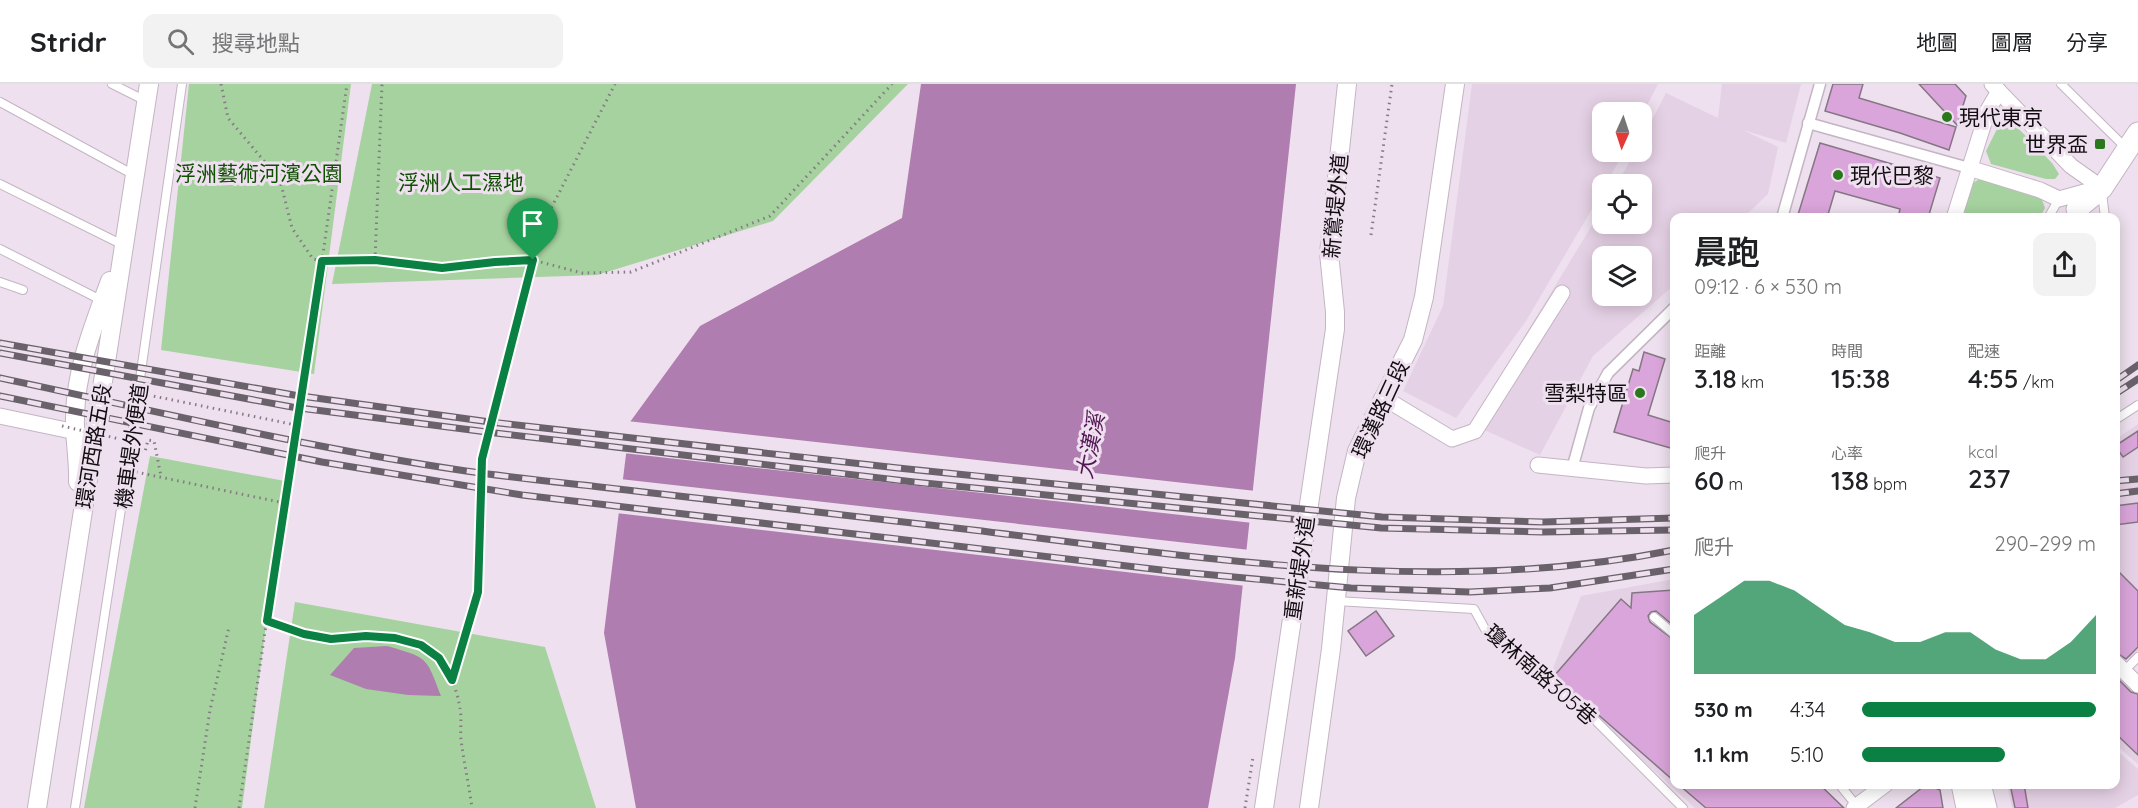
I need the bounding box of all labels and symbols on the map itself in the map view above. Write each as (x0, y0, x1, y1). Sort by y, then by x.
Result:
north arrow (1592, 102, 1652, 162)
place label: 現代東京 (1959, 104, 2043, 130)
marker: 現代東京 (1940, 110, 1954, 124)
place label: 世界盃 (2025, 131, 2088, 157)
marker: 世界盃 (2093, 137, 2107, 151)
street label: 新鶯堤外道 (1317, 153, 1353, 259)
park label: 浮洲藝術河濱公園 (175, 160, 343, 186)
place label: 現代巴黎 (1850, 162, 1934, 188)
marker: 現代巴黎 (1831, 168, 1845, 182)
park label: 浮洲人工濕地 (398, 169, 524, 195)
pin (507, 198, 558, 260)
street label: 環漢路三段 (1346, 356, 1414, 462)
place label: 雪梨特區 (1544, 380, 1628, 406)
street label: 環河西路五段 (70, 382, 116, 510)
street label: 機車堤外便道 (109, 382, 153, 510)
marker: 雪梨特區 (1633, 386, 1647, 400)
water label: 大漢溪 (1070, 408, 1111, 481)
street label: 重新堤外道 (1279, 514, 1319, 622)
street label: 瓊林南路305巷 (1480, 618, 1602, 730)

